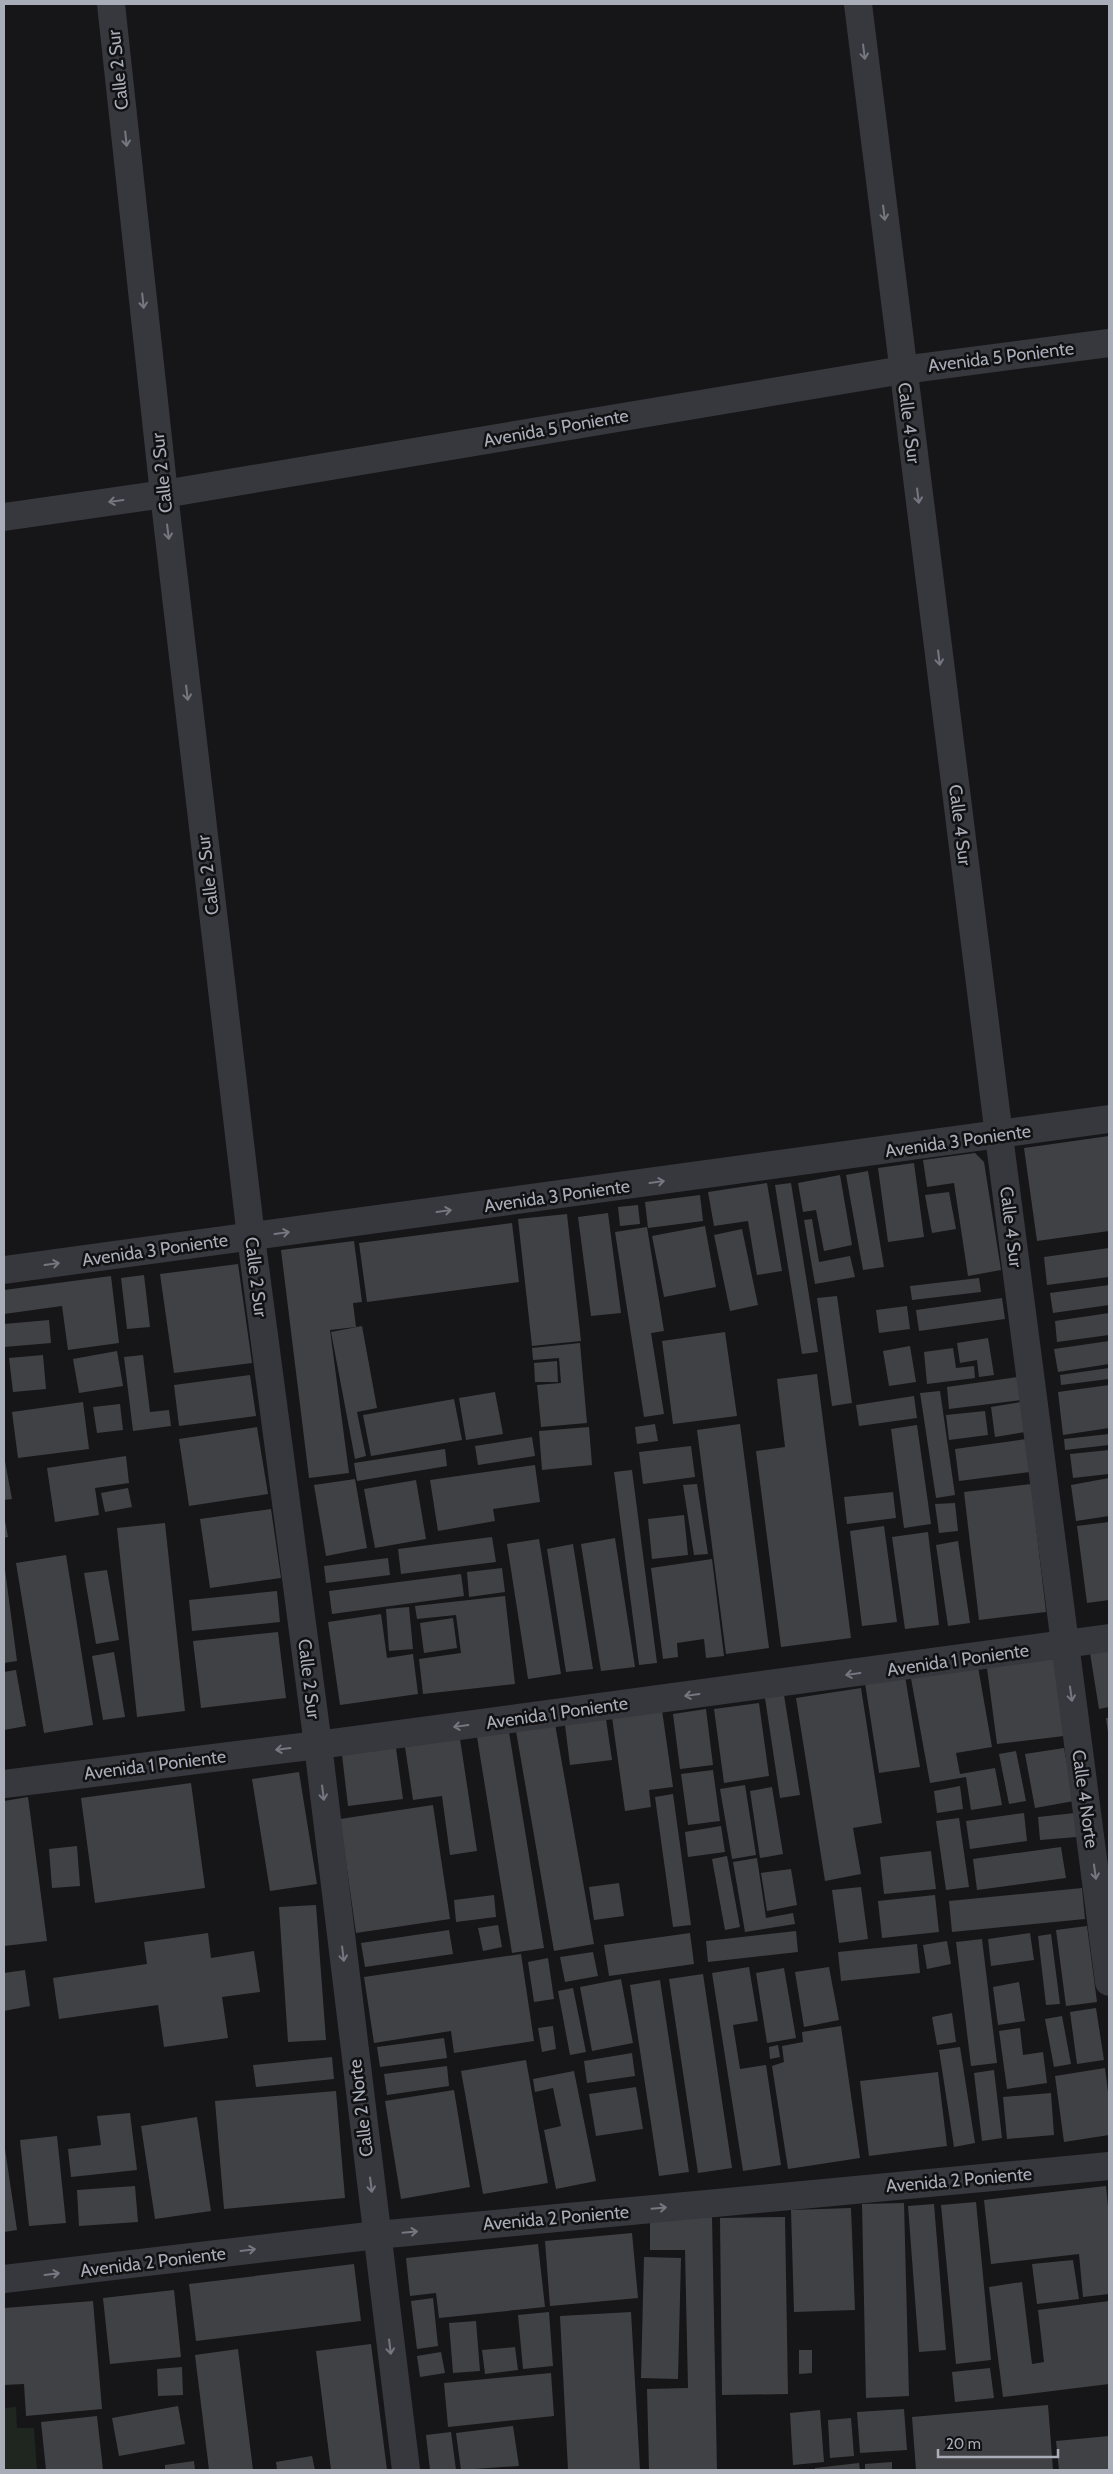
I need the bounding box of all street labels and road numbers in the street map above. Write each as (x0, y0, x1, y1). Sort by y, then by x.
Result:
street label: Calle 2 Sur (103, 29, 133, 111)
street label: Avenida 5 Poniente (927, 337, 1075, 377)
street label: Calle 4 Sur (893, 381, 925, 465)
street label: Avenida 5 Poniente (482, 404, 630, 452)
street label: Calle 2 Sur (147, 432, 177, 514)
street label: Calle 4 Sur (944, 783, 976, 867)
street label: Calle 2 Sur (192, 833, 224, 916)
street label: Avenida 3 Poniente (884, 1120, 1032, 1162)
street label: Avenida 3 Poniente (483, 1175, 631, 1217)
street label: Calle 4 Sur (995, 1185, 1027, 1269)
street label: Avenida 3 Poniente (81, 1229, 229, 1271)
street label: Calle 2 Sur (240, 1236, 272, 1319)
street label: Calle 2 Sur (293, 1638, 325, 1721)
street label: Avenida 1 Poniente (886, 1639, 1030, 1681)
street label: Avenida 1 Poniente (485, 1692, 629, 1734)
street label: Avenida 1 Poniente (83, 1745, 227, 1785)
street label: Calle 4 Norte (1067, 1748, 1103, 1850)
street label: Calle 2 Norte (344, 2058, 378, 2158)
street label: Avenida 2 Poniente (885, 2163, 1033, 2197)
street label: Avenida 2 Poniente (482, 2201, 630, 2235)
street label: Avenida 2 Poniente (79, 2242, 227, 2282)

